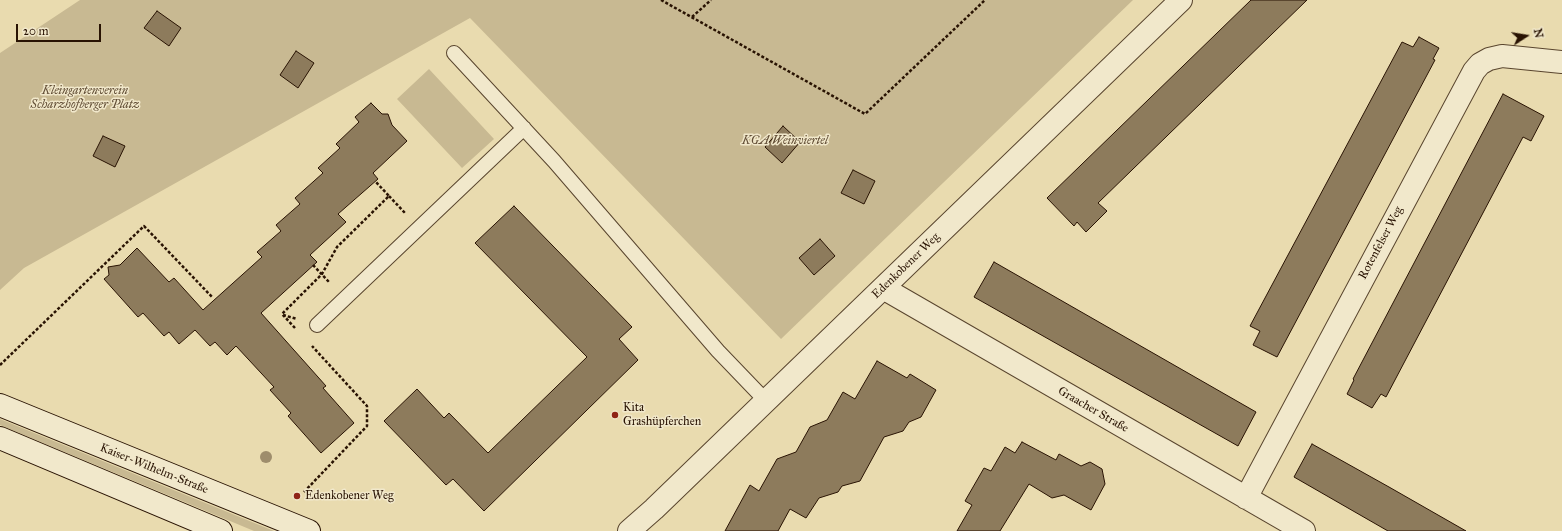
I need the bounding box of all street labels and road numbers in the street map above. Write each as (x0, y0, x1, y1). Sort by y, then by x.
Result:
street label: Rotenfelser Weg (1356, 204, 1406, 282)
street label: Edenkobener Weg (869, 230, 943, 302)
street label: Graacher Straße (1055, 384, 1131, 436)
street label: Kaiser-Wilhelm-Straße (98, 441, 210, 497)

